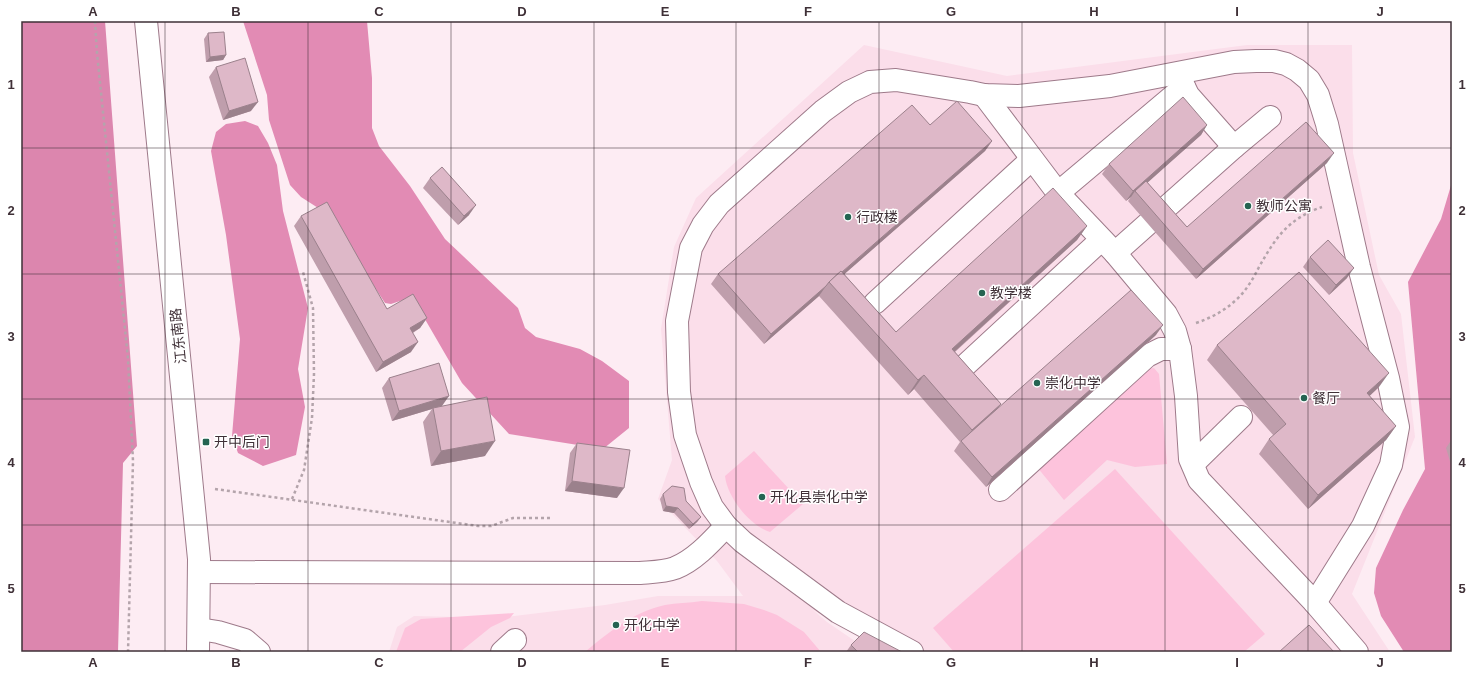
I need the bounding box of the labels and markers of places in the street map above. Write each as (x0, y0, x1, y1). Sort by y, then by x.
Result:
place label: 教师公寓 (1256, 198, 1312, 214)
marker: 教师公寓 (1243, 201, 1253, 211)
place label: 行政楼 (856, 209, 898, 225)
marker: 行政楼 (843, 212, 853, 222)
place label: 教学楼 (990, 285, 1032, 301)
marker: 教学楼 (977, 288, 987, 298)
place label: 崇化中学 (1045, 375, 1101, 391)
marker: 崇化中学 (1032, 378, 1042, 388)
place label: 餐厅 (1312, 390, 1340, 406)
marker: 餐厅 (1299, 393, 1309, 403)
place label: 开中后门 (214, 434, 270, 450)
marker: 开中后门 (201, 437, 211, 447)
place label: 开化县崇化中学 (770, 489, 868, 505)
marker: 开化县崇化中学 (757, 492, 767, 502)
place label: 开化中学 (624, 617, 680, 633)
marker: 开化中学 (611, 620, 621, 630)

